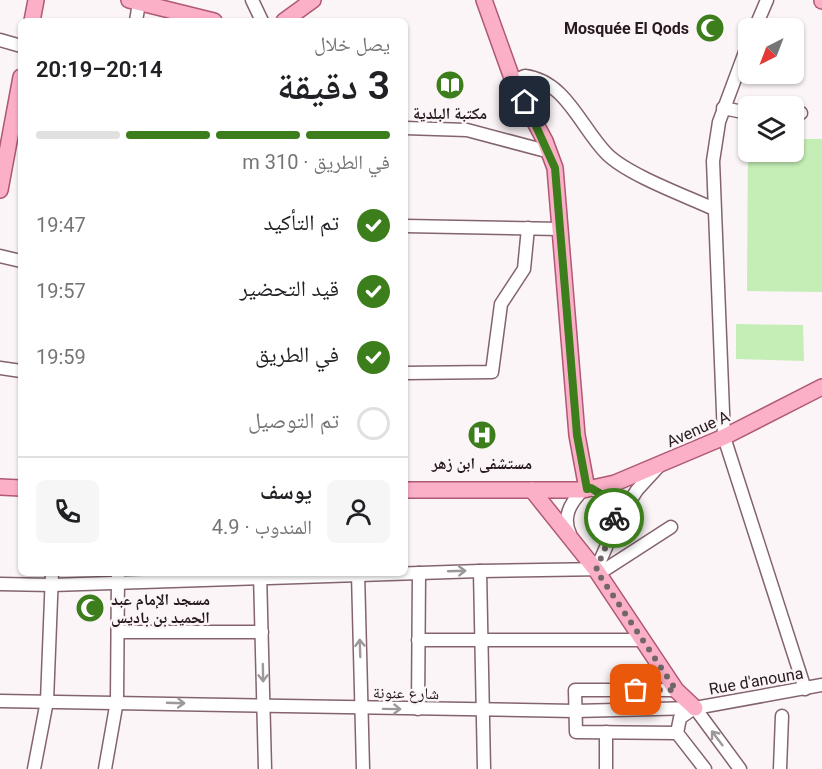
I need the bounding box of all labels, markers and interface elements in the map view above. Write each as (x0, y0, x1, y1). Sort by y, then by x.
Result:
mosque icon: Mosquée El Qods (694, 12, 726, 44)
north arrow (738, 18, 804, 84)
map controls (738, 18, 804, 162)
place label: Mosquée El Qods (564, 19, 689, 38)
text: يصل خلال (314, 32, 390, 56)
text: 20:14–20:19 (36, 57, 163, 82)
text: 3 دقيقة (277, 63, 390, 109)
library icon: مكتبة البلدية (434, 69, 466, 101)
pin (499, 76, 550, 127)
icon: home (508, 85, 541, 118)
button: layers (738, 96, 804, 162)
place label: مكتبة البلدية (413, 104, 487, 123)
text: في الطريق · 310 m (242, 150, 390, 174)
icon: check (357, 209, 390, 242)
text: تم التأكيد (264, 210, 339, 235)
text: 19:47 (36, 213, 86, 237)
icon: check (357, 275, 390, 308)
text: قيد التحضير (240, 276, 339, 301)
text: 19:57 (36, 279, 86, 303)
icon: check (357, 341, 390, 374)
text: في الطريق (255, 342, 339, 367)
text: 19:59 (36, 345, 86, 369)
street label: Avenue A (664, 407, 733, 451)
text: تم التوصيل (248, 408, 339, 433)
hospital icon: مستشفى ابن زهر (466, 419, 498, 451)
place label: مستشفى ابن زهر (431, 454, 532, 473)
text: يوسف (260, 479, 312, 504)
button: phone (36, 480, 99, 543)
button: person (327, 480, 390, 543)
courier (584, 488, 644, 548)
icon: bike (598, 502, 631, 535)
text: المندوب · 4.9 (212, 515, 312, 539)
one-way arrow (447, 566, 467, 577)
place label: مسجد الإمام عبد الحميد بن باديس (111, 590, 210, 627)
mosque icon: مسجد الإمام عبد الحميد بن باديس (74, 592, 106, 624)
one-way arrow (354, 638, 366, 658)
one-way arrow (257, 663, 269, 683)
street label: Rue d'anouna (707, 663, 805, 699)
pin (610, 664, 661, 715)
icon: bag (619, 673, 652, 706)
street label: شارع عنونة (373, 683, 439, 704)
one-way arrow (165, 698, 185, 709)
one-way arrow (381, 703, 401, 715)
one-way arrow (711, 731, 724, 747)

